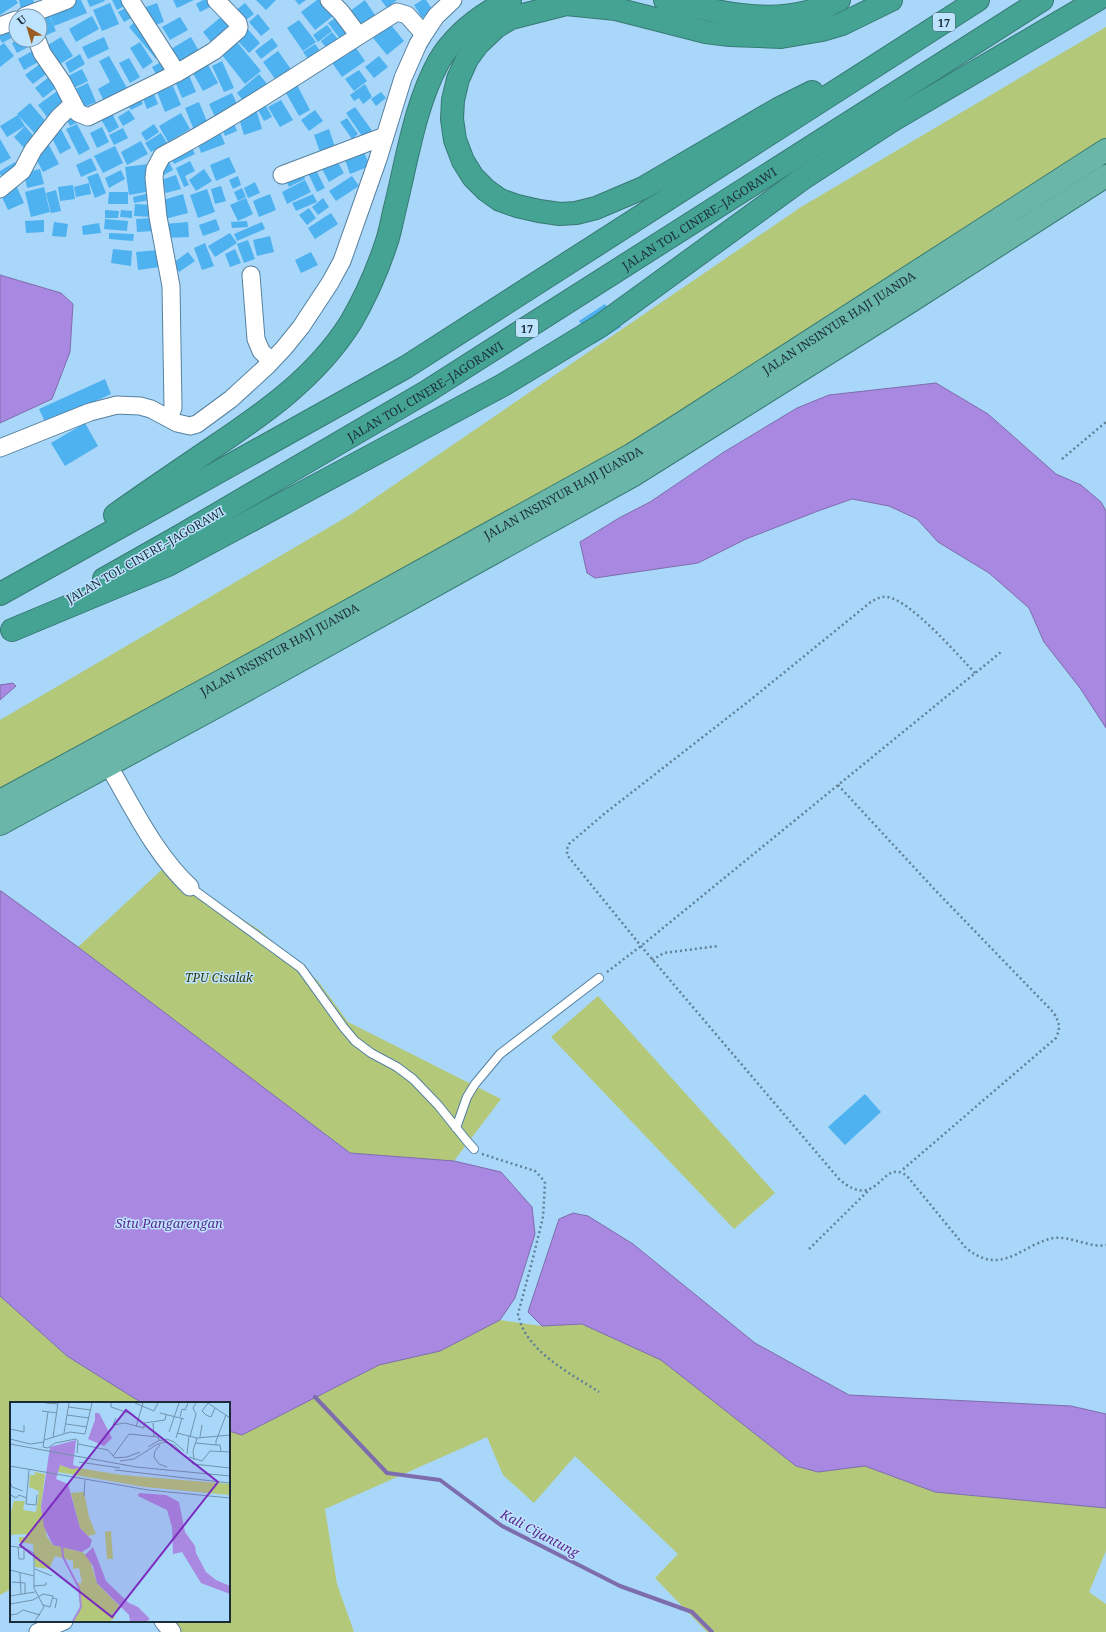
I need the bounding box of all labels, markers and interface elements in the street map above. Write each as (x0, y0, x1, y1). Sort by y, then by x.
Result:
north arrow (8, 8, 48, 48)
text: U (14, 11, 30, 28)
road number: 17 (933, 13, 955, 31)
street label: JALAN TOL CINERE–JAGORAWI (618, 163, 780, 274)
street label: JALAN INSINYUR HAJI JUANDA (758, 266, 919, 378)
road number: 17 (516, 319, 538, 337)
street label: JALAN TOL CINERE–JAGORAWI (343, 337, 506, 445)
street label: JALAN INSINYUR HAJI JUANDA (480, 441, 646, 544)
street label: JALAN TOL CINERE–JAGORAWI (62, 503, 227, 608)
street label: JALAN INSINYUR HAJI JUANDA (196, 598, 362, 700)
park label: TPU Cisalak (185, 969, 254, 986)
water label: Situ Pangarengan (115, 1214, 223, 1232)
inset map (10, 1402, 230, 1622)
water label: Kali Cijantung (497, 1504, 583, 1562)

